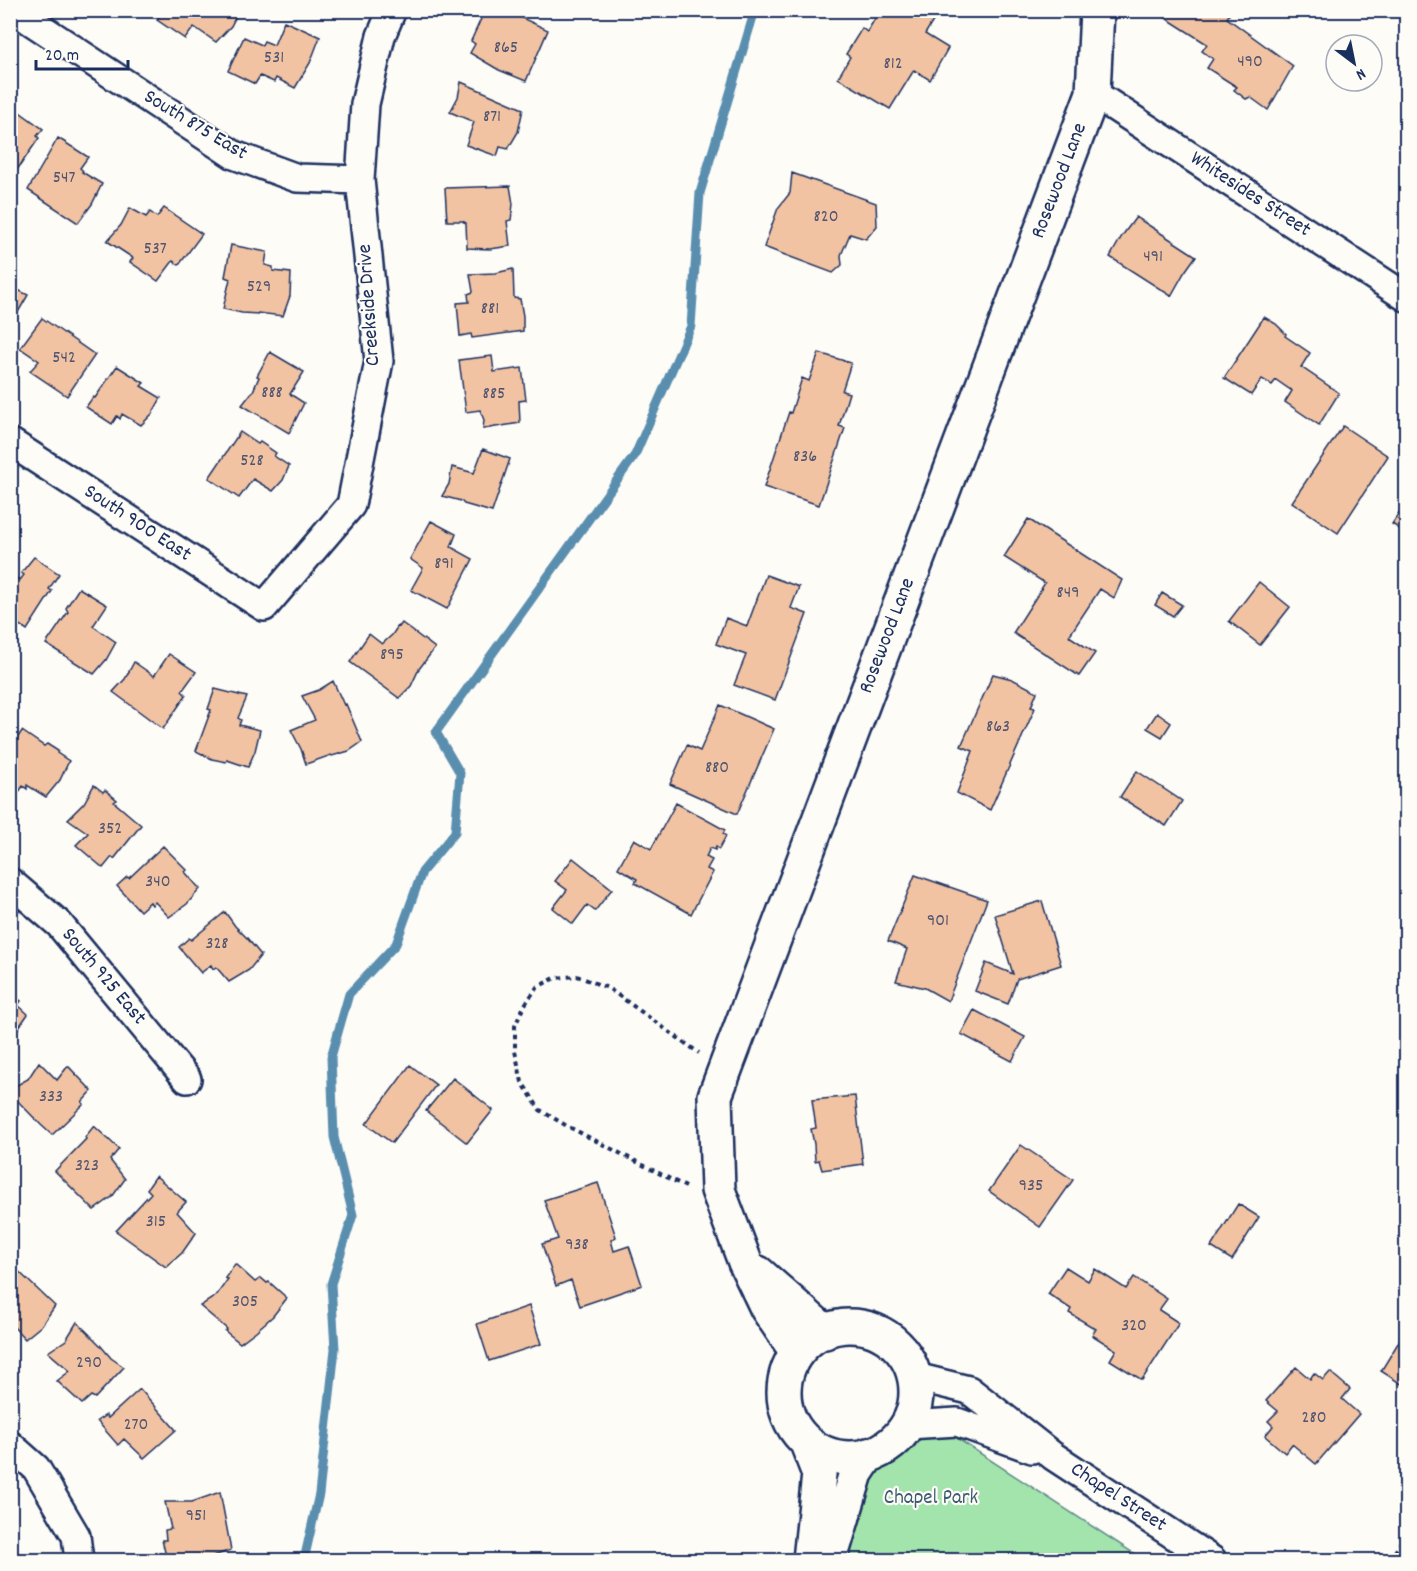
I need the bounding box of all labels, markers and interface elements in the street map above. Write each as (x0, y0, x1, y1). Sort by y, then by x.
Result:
scale bar (36, 33, 128, 71)
north arrow (1324, 33, 1384, 93)
house number: 865 (494, 36, 518, 61)
text: 20 m (45, 44, 79, 69)
house number: 531 (264, 46, 284, 71)
house number: 490 (1237, 50, 1263, 75)
house number: 812 (883, 52, 903, 77)
text: N (1351, 62, 1370, 85)
street label: South 875 East (137, 83, 253, 169)
house number: 871 (483, 105, 501, 130)
street label: Rosewood Lane (1024, 119, 1096, 243)
street label: Whitesides Street (1184, 145, 1317, 246)
house number: 547 (53, 166, 75, 191)
house number: 820 (814, 205, 838, 230)
house number: 537 (143, 237, 167, 262)
street label: Creekside Drive (351, 243, 389, 367)
house number: 491 (1143, 245, 1163, 270)
house number: 529 (247, 275, 271, 300)
house number: 881 (481, 297, 499, 322)
house number: 542 (52, 346, 76, 371)
house number: 888 (261, 381, 283, 406)
house number: 885 (483, 382, 505, 407)
house number: 836 (793, 445, 817, 470)
house number: 528 (240, 449, 264, 474)
street label: South 900 East (77, 478, 197, 570)
house number: 891 (434, 552, 454, 577)
street label: Rosewood Lane (852, 574, 924, 698)
house number: 849 (1057, 581, 1079, 606)
house number: 895 (380, 643, 404, 668)
house number: 863 (986, 715, 1010, 740)
house number: 880 (705, 756, 729, 781)
house number: 352 (98, 817, 122, 842)
house number: 340 (145, 870, 171, 895)
house number: 901 (927, 909, 949, 934)
street label: South 925 East (53, 922, 153, 1032)
house number: 328 (205, 932, 229, 957)
house number: 333 (39, 1085, 63, 1110)
house number: 323 (75, 1154, 99, 1179)
house number: 935 (1019, 1174, 1043, 1199)
house number: 315 (146, 1210, 166, 1235)
house number: 938 (565, 1233, 589, 1258)
house number: 305 (232, 1290, 258, 1315)
house number: 320 (1121, 1314, 1147, 1339)
house number: 290 (76, 1351, 102, 1376)
house number: 280 (1302, 1406, 1326, 1431)
house number: 270 (124, 1413, 148, 1438)
street label: Chapel Street (1064, 1456, 1172, 1541)
park label: Chapel Park (884, 1484, 978, 1514)
house number: 951 (186, 1504, 206, 1529)

